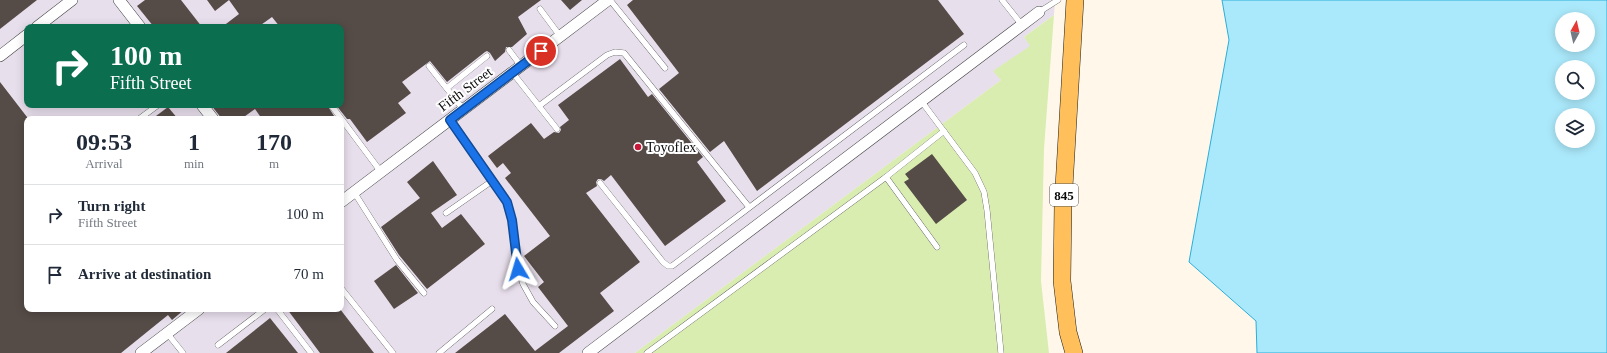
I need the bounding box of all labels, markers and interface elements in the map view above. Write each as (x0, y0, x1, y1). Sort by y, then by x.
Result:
north arrow (1555, 12, 1595, 52)
map controls (1555, 12, 1595, 148)
pin (524, 34, 558, 68)
icon: right (44, 40, 96, 92)
text: 100 m (110, 40, 182, 71)
icon: arrive (530, 40, 552, 62)
button: search (1555, 60, 1595, 100)
street label: Fifth Street (435, 64, 495, 114)
text: Fifth Street (110, 73, 192, 93)
button: layers (1555, 108, 1595, 148)
text: 09:53 (76, 129, 132, 155)
text: 1 (188, 129, 200, 155)
text: 170 (256, 129, 292, 155)
place label: Toyoflex (646, 140, 696, 155)
marker: Toyoflex (633, 142, 643, 152)
text: Arrival (85, 156, 123, 171)
text: min (184, 156, 204, 171)
text: m (269, 156, 279, 171)
road number: 845 (1050, 184, 1078, 206)
text: Turn right (78, 198, 145, 214)
icon: right (44, 204, 66, 226)
text: 100 m (286, 206, 324, 222)
text: Fifth Street (78, 215, 137, 230)
position arrow (497, 248, 539, 290)
icon: arrive (44, 264, 66, 286)
text: Arrive at destination (78, 266, 211, 282)
text: 70 m (294, 266, 324, 282)

